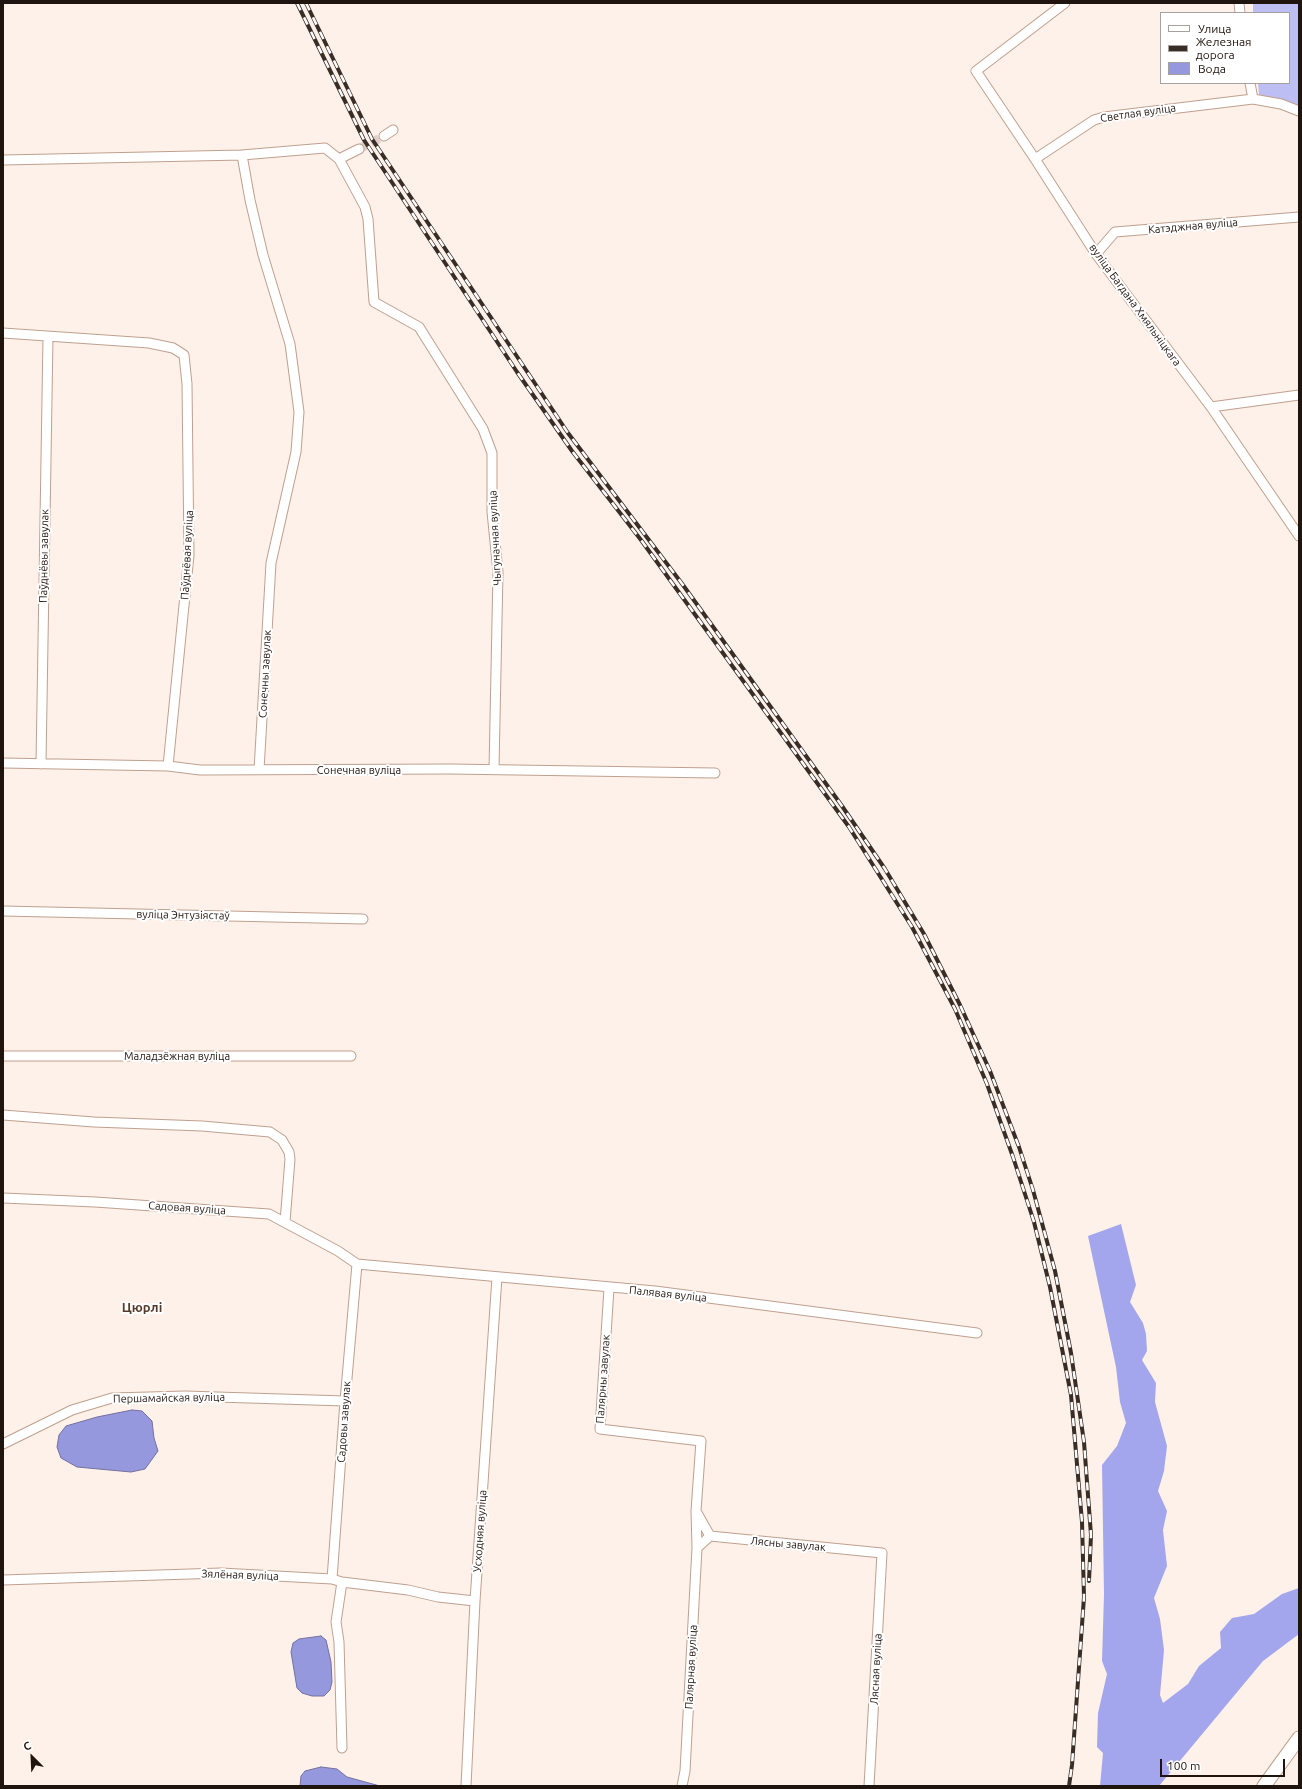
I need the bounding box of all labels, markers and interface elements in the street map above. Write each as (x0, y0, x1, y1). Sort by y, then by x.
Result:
legend (1160, 12, 1290, 84)
text: Улица (1198, 22, 1231, 35)
text: Железная дорога (1196, 35, 1252, 61)
text: Вода (1198, 62, 1226, 75)
street label: Светлая вуліца (1099, 101, 1177, 125)
street label: Катэджная вуліца (1147, 215, 1239, 237)
street label: вуліца Багдана Хмяльніцкага (1086, 241, 1184, 369)
street label: Чыгуначная вуліца (486, 490, 504, 586)
street label: Паўднёвы завулак (37, 509, 51, 603)
street label: Паўднёвая вуліца (178, 510, 196, 600)
street label: Сонечны завулак (256, 630, 274, 718)
street label: Сонечная вуліца (317, 763, 401, 777)
street label: вуліца Энтузіястаў (136, 908, 230, 922)
street label: Маладзёжная вуліца (124, 1049, 230, 1063)
street label: Садовая вуліца (148, 1199, 226, 1217)
street label: Палявая вуліца (628, 1283, 708, 1305)
district label: Цюрлі (122, 1300, 162, 1316)
street label: Палярны завулак (593, 1334, 613, 1424)
street label: Садовы завулак (335, 1381, 353, 1463)
street label: Першамайская вуліца (113, 1390, 225, 1406)
street label: Усходняя вуліца (471, 1489, 489, 1573)
street label: Лясны завулак (750, 1534, 826, 1554)
street label: Зялёная вуліца (201, 1567, 279, 1583)
street label: Палярная вуліца (682, 1624, 700, 1710)
street label: Лясная вуліца (868, 1633, 884, 1705)
north arrow (12, 1737, 52, 1777)
text: С (21, 1739, 33, 1753)
scale bar (1162, 1751, 1287, 1777)
text: 100 m (1167, 1759, 1200, 1772)

